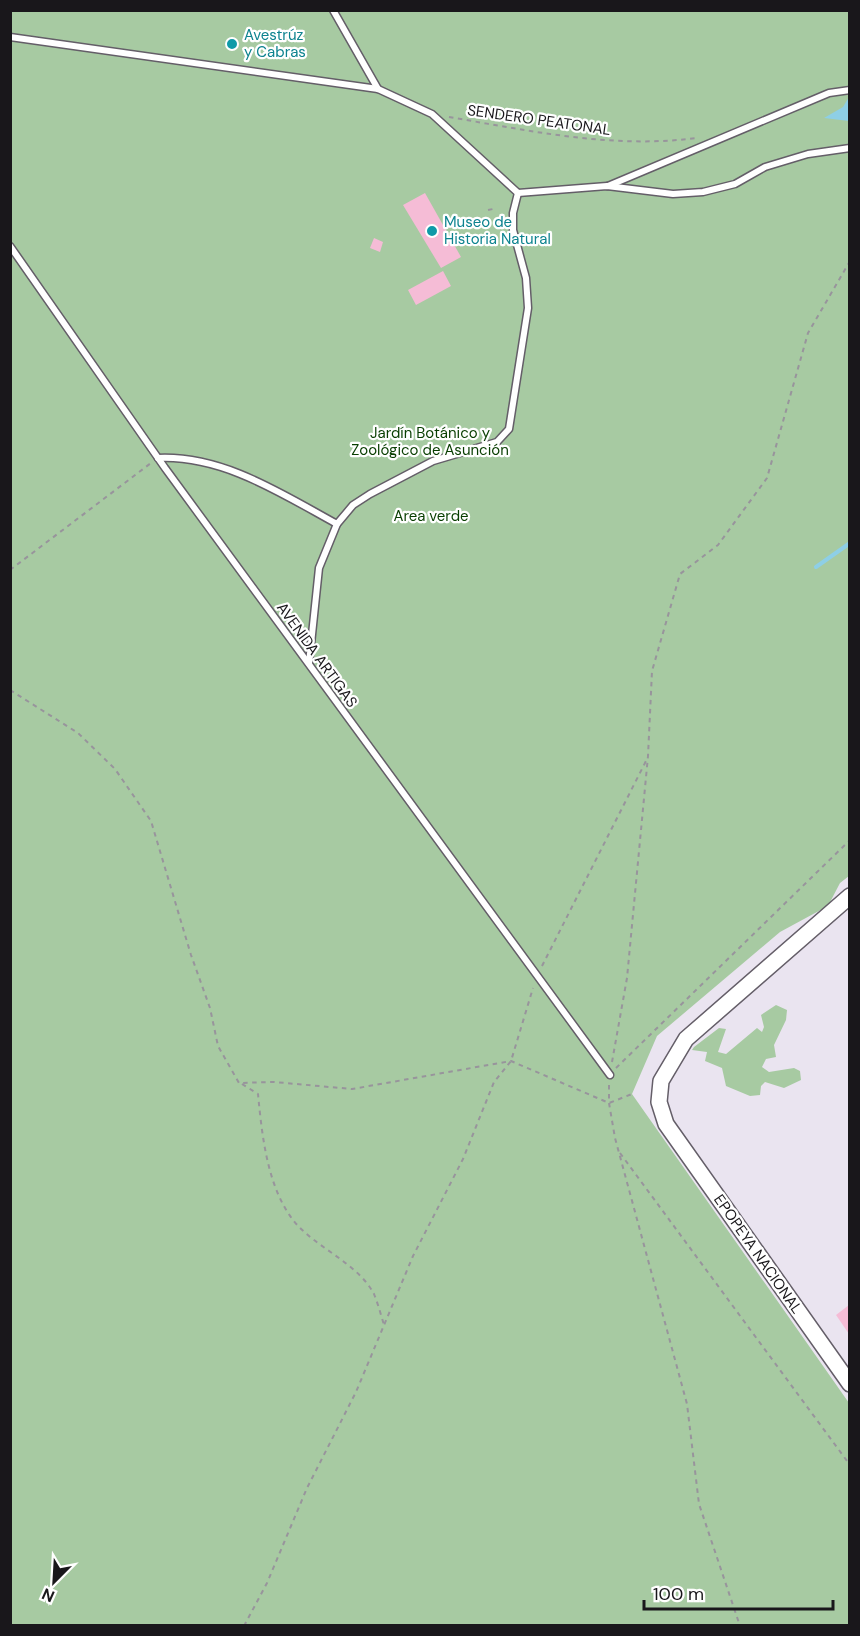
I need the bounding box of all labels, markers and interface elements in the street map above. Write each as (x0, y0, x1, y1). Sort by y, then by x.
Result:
place label: Avestrúz y Cabras (244, 25, 306, 62)
marker: Avestrúz y Cabras (225, 37, 239, 51)
street label: SENDERO PEATONAL (466, 100, 612, 140)
place label: Museo de Historia Natural (444, 212, 551, 249)
marker: Museo de Historia Natural (425, 224, 439, 238)
park label: Jardín Botánico y Zoológico de Asunción (351, 423, 509, 460)
park label: Area verde (393, 506, 469, 526)
street label: AVENIDA ARTIGAS (272, 598, 362, 712)
street label: EPOPEYA NACIONAL (709, 1190, 807, 1318)
north arrow (24, 1552, 84, 1612)
scale bar (644, 1573, 833, 1611)
text: 100 m (653, 1582, 704, 1606)
text: N (39, 1583, 58, 1607)

